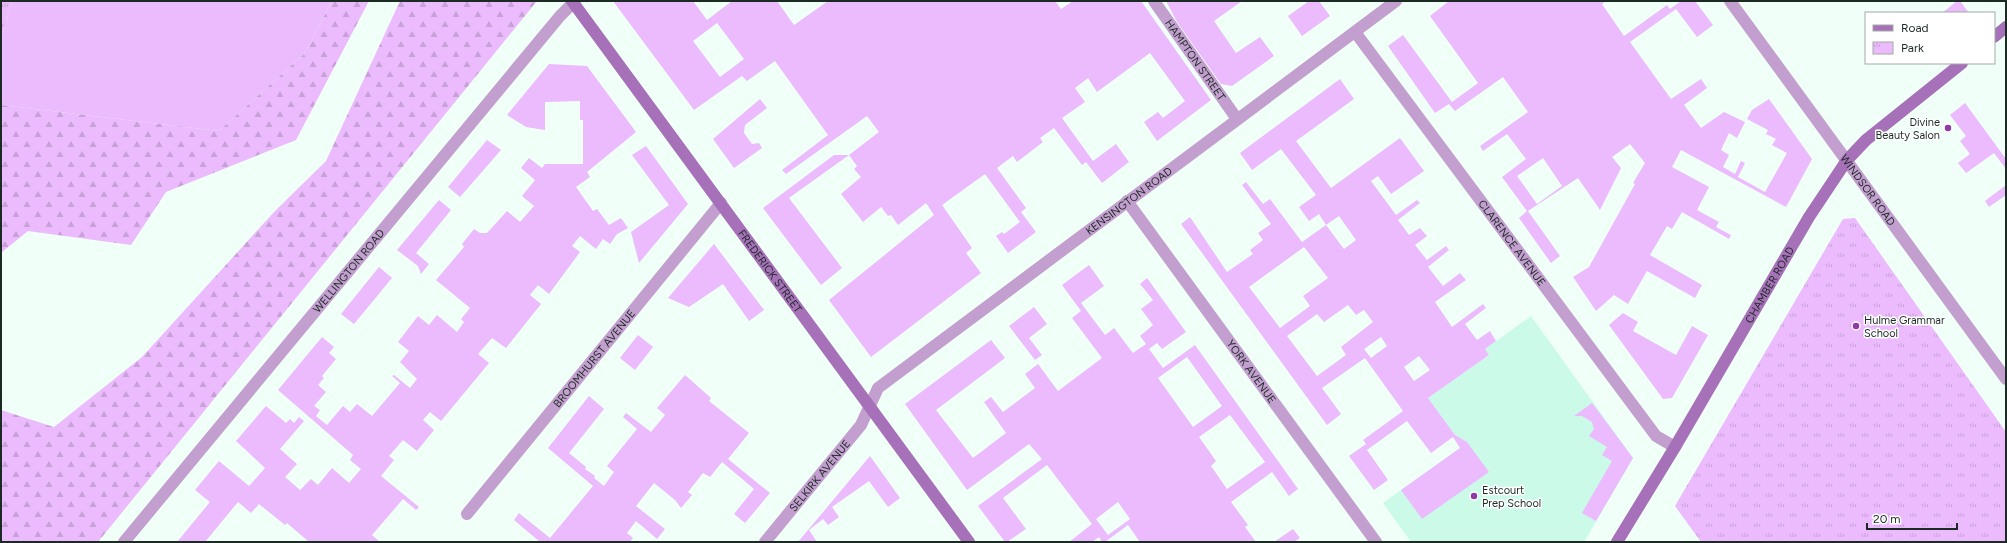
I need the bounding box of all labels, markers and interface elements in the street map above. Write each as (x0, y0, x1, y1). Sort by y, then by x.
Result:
legend (1865, 12, 1995, 64)
street label: HAMPTON STREET (1162, 17, 1228, 103)
text: Road (1901, 21, 1929, 35)
text: Park (1901, 41, 1924, 55)
place label: Divine Beauty Salon (1876, 116, 1940, 142)
marker: Divine Beauty Salon (1943, 123, 1953, 133)
street label: WINDSOR ROAD (1838, 152, 1899, 228)
street label: KENSINGTON ROAD (1083, 164, 1175, 237)
street label: CLARENCE AVENUE (1476, 197, 1548, 289)
street label: WELLINGTON ROAD (310, 226, 387, 315)
street label: FREDERICK STREET (735, 227, 805, 315)
street label: CHAMBER ROAD (1742, 244, 1797, 325)
street label: BROOMHURST AVENUE (550, 307, 638, 410)
place label: Hulme Grammar School (1864, 314, 1945, 340)
marker: Hulme Grammar School (1851, 321, 1861, 331)
street label: YORK AVENUE (1224, 337, 1279, 406)
street label: SELKIRK AVENUE (786, 437, 853, 514)
place label: Estcourt Prep School (1482, 484, 1541, 510)
marker: Estcourt Prep School (1469, 491, 1479, 501)
scale bar (1867, 505, 1957, 531)
text: 20 m (1873, 512, 1901, 526)

